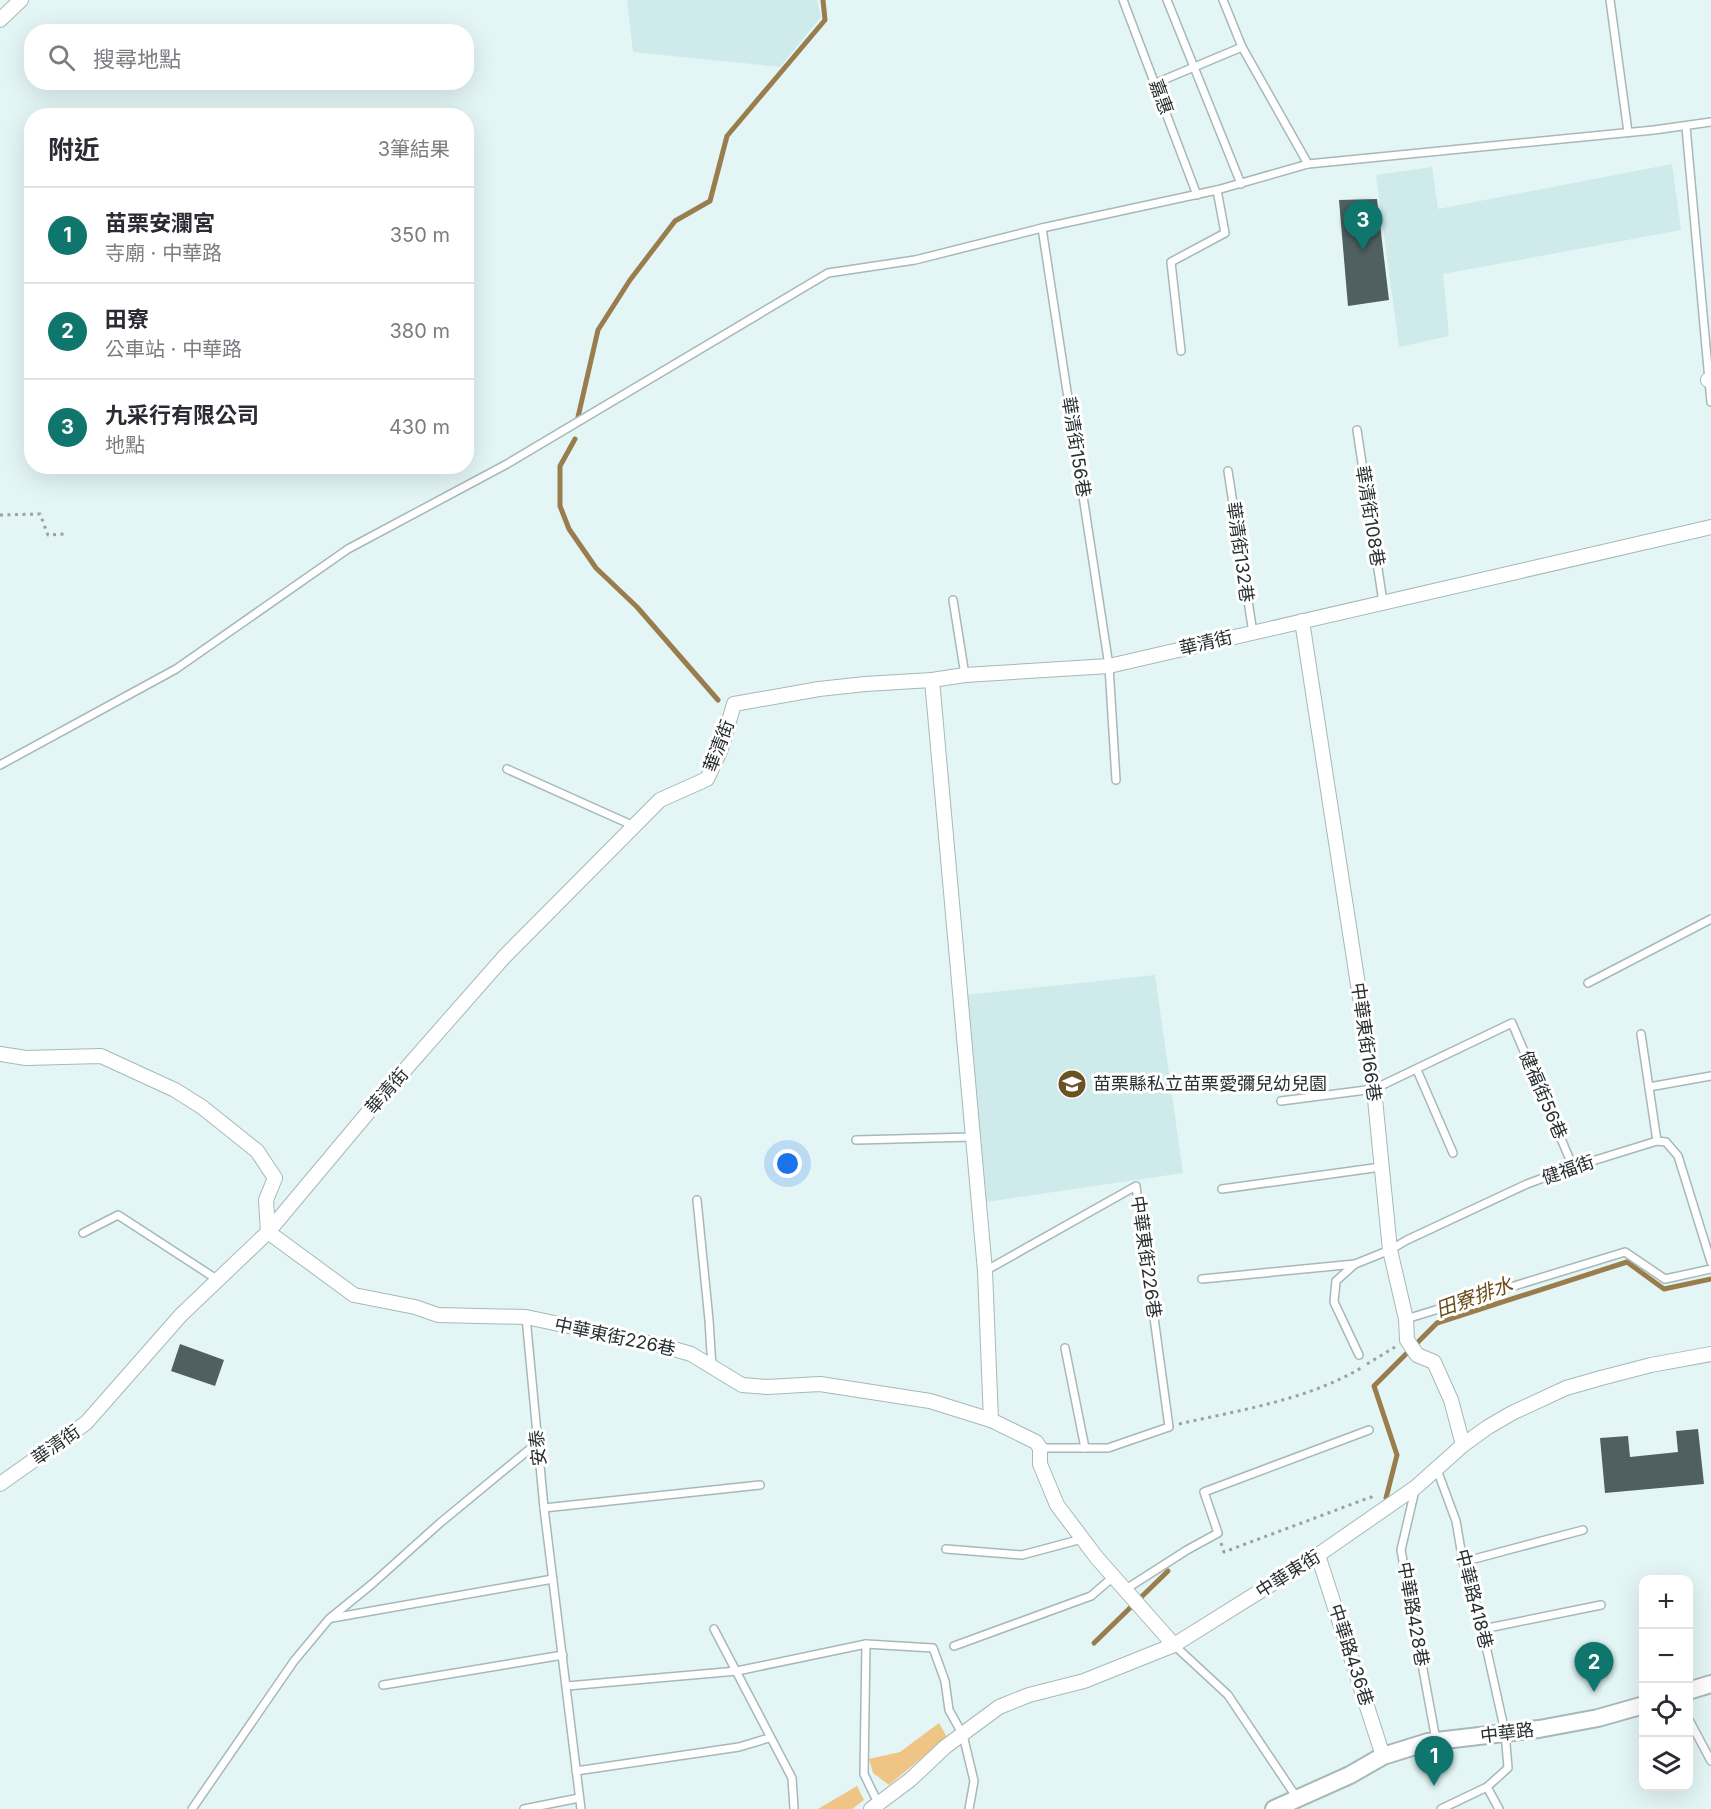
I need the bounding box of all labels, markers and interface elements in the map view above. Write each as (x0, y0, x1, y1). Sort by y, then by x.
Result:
search box (24, 24, 474, 90)
icon: search (45, 41, 78, 74)
text: 搜尋地點 (93, 46, 181, 72)
street label: 嘉惠 (1145, 76, 1177, 117)
text: 附近 (48, 134, 100, 165)
text: 3筆結果 (378, 137, 450, 161)
pin: 3 (1344, 200, 1382, 250)
text: 苗栗安瀾宮 (105, 210, 215, 236)
text: 1 (63, 223, 72, 247)
text: 350 m (390, 223, 450, 247)
text: 寺廟 · 中華路 (105, 241, 222, 265)
text: 田寮 (105, 306, 149, 332)
text: 2 (61, 319, 74, 343)
text: 380 m (390, 319, 450, 343)
text: 公車站 · 中華路 (105, 337, 242, 361)
street label: 華清街156巷 (1058, 395, 1095, 499)
text: 九采行有限公司 (105, 402, 259, 428)
text: 3 (61, 415, 74, 439)
text: 430 m (389, 415, 450, 439)
text: 地點 (105, 433, 145, 457)
street label: 華清街108巷 (1352, 464, 1389, 568)
street label: 華清街132巷 (1223, 500, 1258, 604)
street label: 華清街 (1177, 626, 1235, 659)
street label: 華清街 (699, 717, 738, 775)
street label: 中華東街166巷 (1348, 981, 1385, 1103)
street label: 健福街56巷 (1515, 1047, 1572, 1142)
street label: 華清街 (361, 1063, 412, 1118)
school or university icon: 苗栗縣私立苗栗愛彌兒幼兒園 (1056, 1068, 1088, 1100)
place label: 苗栗縣私立苗栗愛彌兒幼兒園 (1093, 1073, 1327, 1094)
your location (773, 1149, 802, 1178)
street label: 健福街 (1539, 1151, 1597, 1188)
street label: 中華東街226巷 (1128, 1195, 1165, 1319)
water label: 田寮排水 (1432, 1272, 1517, 1322)
street label: 中華東街226巷 (553, 1313, 678, 1360)
street label: 華清街 (28, 1421, 84, 1469)
street label: 安泰 (525, 1429, 550, 1467)
street label: 中華東街 (1252, 1546, 1324, 1602)
street label: 中華路418巷 (1452, 1547, 1497, 1651)
street label: 中華路428巷 (1394, 1560, 1433, 1668)
map controls (1639, 1575, 1693, 1791)
button: + (1639, 1575, 1693, 1629)
street label: 中華路436巷 (1325, 1601, 1378, 1708)
button: − (1639, 1629, 1693, 1683)
pin: 2 (1574, 1642, 1614, 1692)
button: locate (1639, 1683, 1693, 1737)
street label: 中華路 (1479, 1719, 1535, 1746)
pin: 1 (1414, 1736, 1454, 1786)
button: layers (1639, 1737, 1693, 1791)

